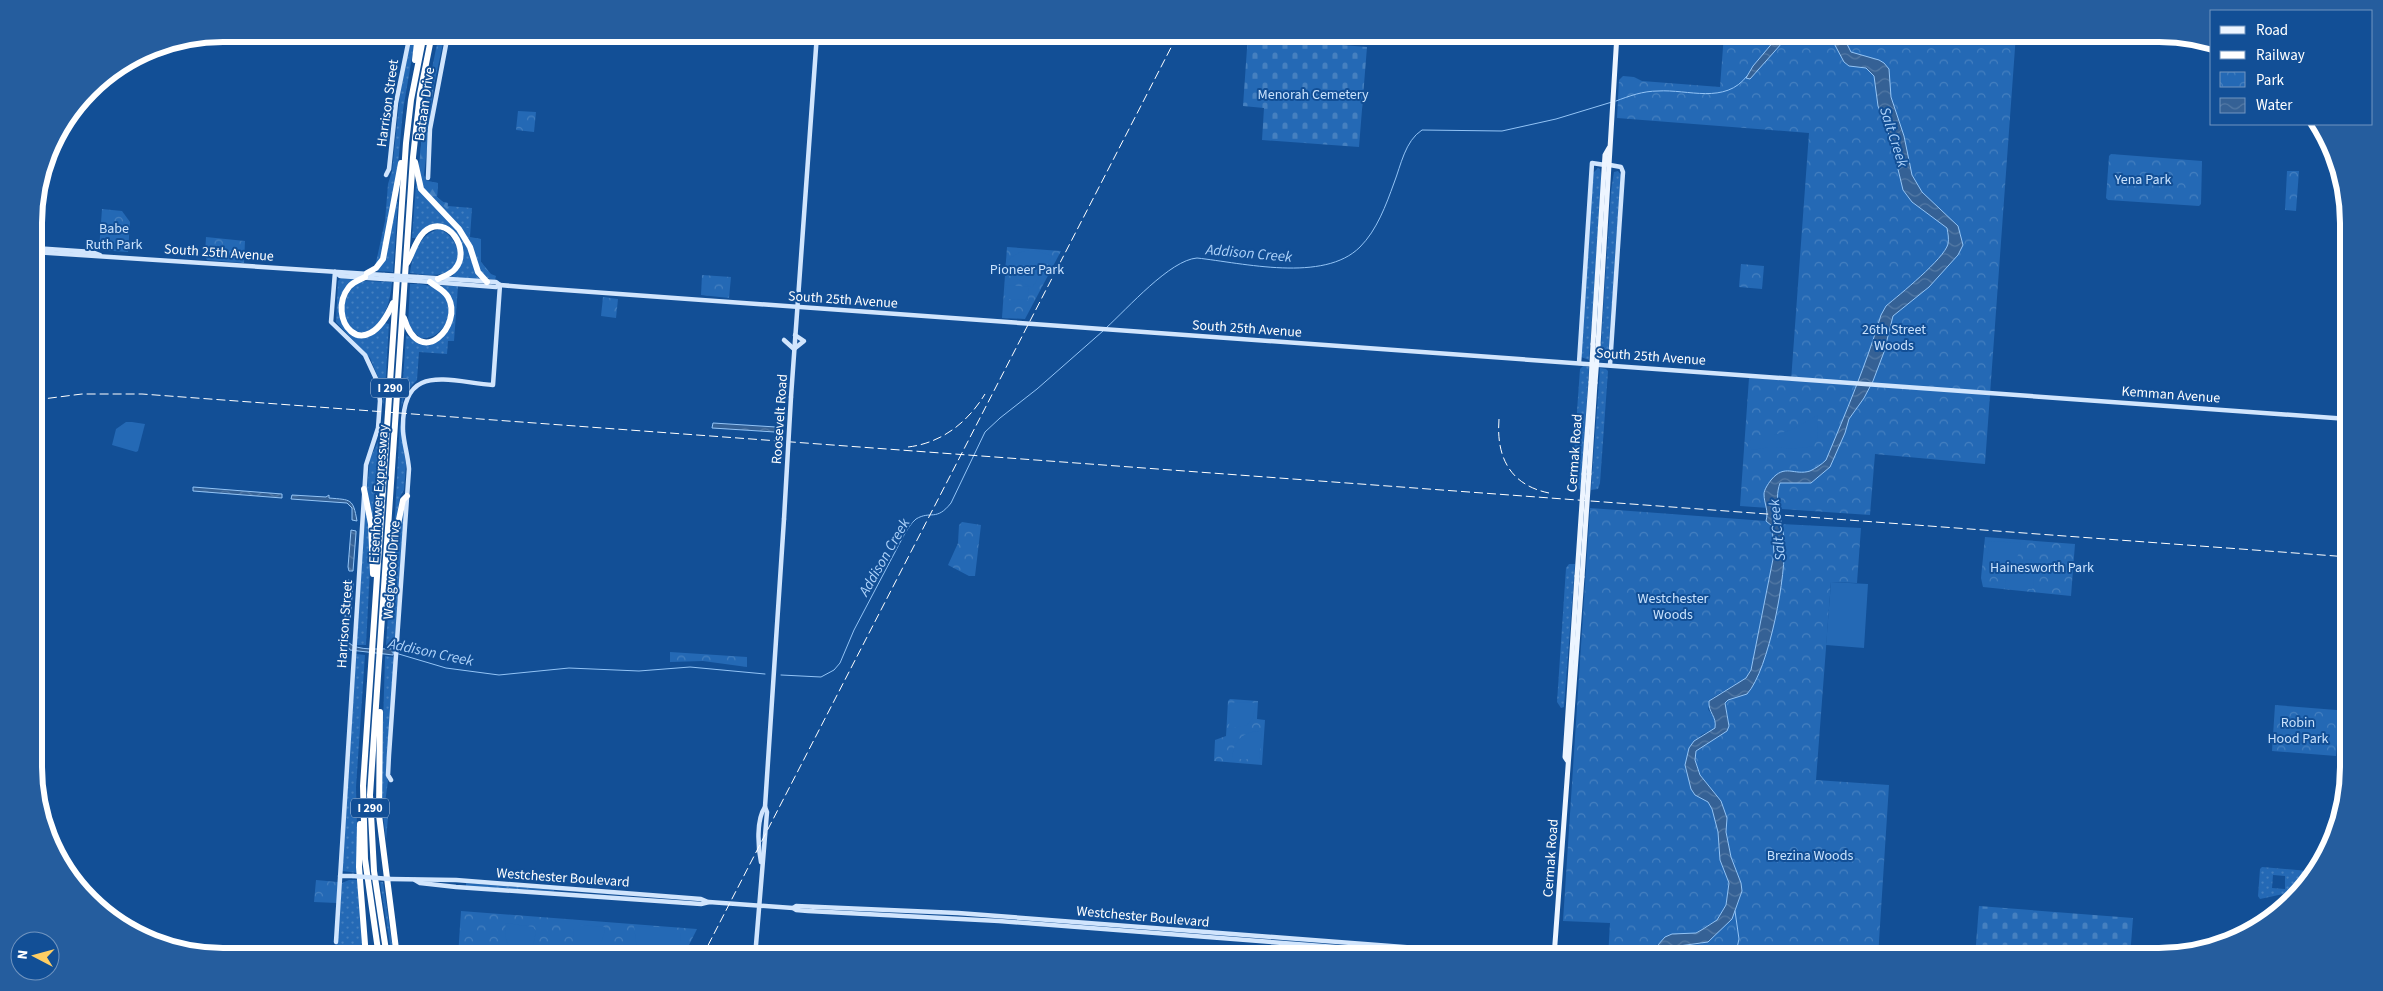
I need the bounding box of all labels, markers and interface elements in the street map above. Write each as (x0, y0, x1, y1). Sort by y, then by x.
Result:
legend (2210, 10, 2373, 125)
text: Road (2256, 20, 2288, 41)
text: Railway (2256, 45, 2305, 66)
street label: Harrison Street (372, 58, 404, 148)
street label: Bataan Drive (410, 66, 440, 142)
text: Park (2256, 70, 2285, 91)
park label: Menorah Cemetery (1258, 85, 1369, 105)
text: Water (2256, 95, 2293, 116)
water label: Salt Creek (1874, 104, 1913, 171)
park label: Yena Park (2114, 170, 2171, 190)
park label: Babe Ruth Park (86, 219, 143, 255)
street label: South 25th Avenue (163, 239, 275, 267)
water label: Addison Creek (1204, 239, 1294, 268)
park label: Pioneer Park (990, 260, 1064, 280)
street label: South 25th Avenue (787, 286, 899, 314)
street label: South 25th Avenue (1191, 315, 1303, 343)
park label: 26th Street Woods (1862, 320, 1926, 356)
street label: South 25th Avenue (1595, 343, 1707, 371)
street label: Roosevelt Road (767, 373, 793, 465)
road number: I 290 (371, 378, 409, 398)
street label: Kemman Avenue (2121, 382, 2221, 408)
street label: Cermak Road (1562, 413, 1588, 493)
street label: Eisenhower Expressway (364, 424, 394, 564)
water label: Salt Creek (1764, 497, 1791, 562)
water label: Addison Creek (853, 514, 916, 601)
street label: Wedgwood Drive (379, 520, 405, 620)
park label: Hainesworth Park (1990, 558, 2094, 578)
street label: Harrison Street (332, 579, 358, 669)
park label: Westchester Woods (1638, 589, 1709, 625)
water label: Addison Creek (385, 633, 476, 672)
park label: Robin Hood Park (2267, 713, 2329, 749)
road number: I 290 (351, 798, 389, 818)
street label: Cermak Road (1538, 818, 1564, 898)
park label: Brezina Woods (1767, 846, 1853, 866)
street label: Westchester Boulevard (496, 863, 630, 893)
street label: Westchester Boulevard (1076, 901, 1210, 933)
north arrow (10, 931, 60, 981)
text: N (13, 949, 33, 960)

